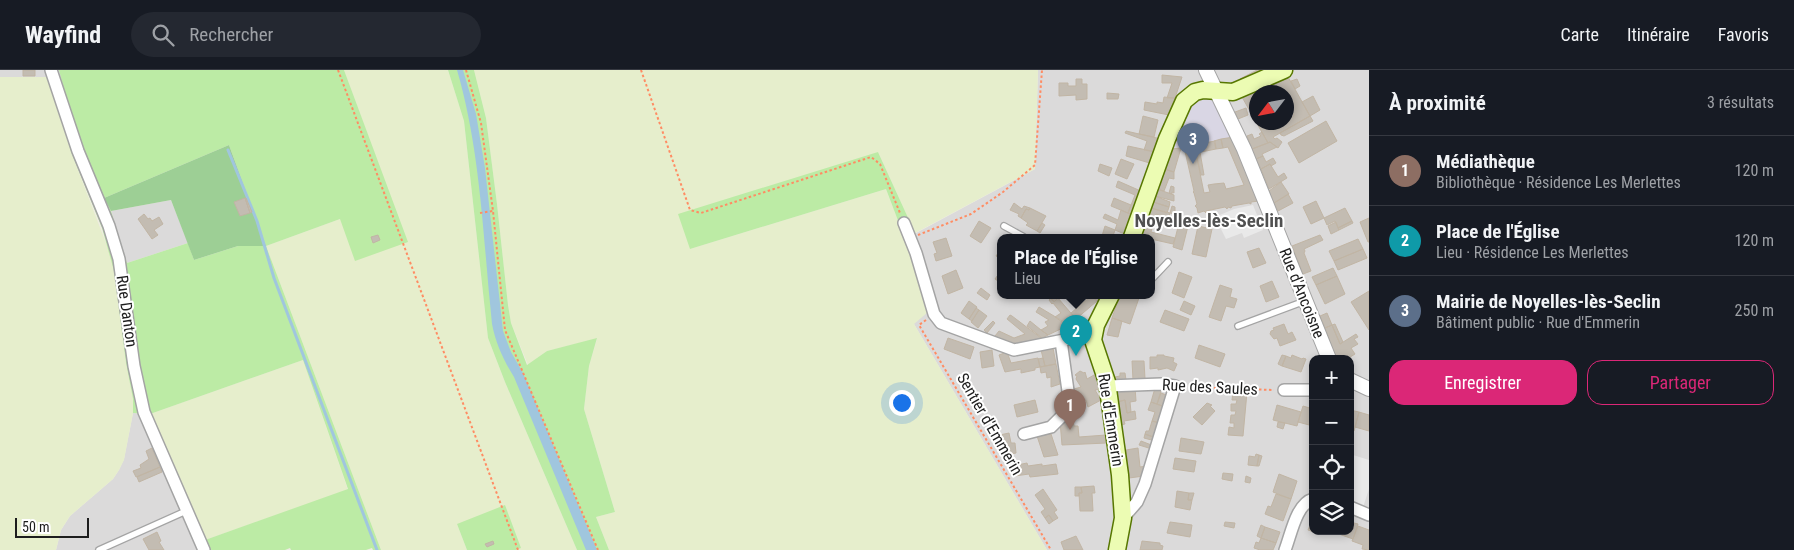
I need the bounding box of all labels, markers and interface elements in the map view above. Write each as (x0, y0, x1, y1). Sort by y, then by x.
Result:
search box (131, 12, 481, 57)
text: Wayfind (25, 21, 101, 49)
icon: search (149, 21, 177, 49)
text: Rechercher (189, 23, 273, 46)
text: Carte (1560, 24, 1599, 45)
text: Itinéraire (1627, 24, 1690, 45)
text: Favoris (1718, 24, 1769, 45)
north arrow (1249, 85, 1294, 130)
text: À proximité (1389, 91, 1486, 115)
text: 3 résultats (1707, 93, 1774, 112)
pin: 3 (1177, 123, 1209, 164)
text: Médiathèque (1436, 150, 1535, 173)
text: 1 (1401, 161, 1409, 180)
text: 120 m (1735, 161, 1774, 180)
text: Bibliothèque · Résidence Les Merlettes (1436, 173, 1681, 192)
district label: Noyelles-lès-Seclin (1135, 209, 1283, 232)
text: Place de l'Église (1436, 220, 1560, 243)
text: 2 (1401, 231, 1409, 250)
text: 120 m (1735, 231, 1774, 250)
popup (997, 234, 1155, 299)
text: Lieu · Résidence Les Merlettes (1436, 243, 1628, 262)
street label: Rue d'Ancoisne (1275, 245, 1329, 341)
text: Place de l'Église (1014, 246, 1138, 269)
text: Lieu (1014, 269, 1041, 288)
street label: Rue Danton (113, 274, 141, 348)
text: Mairie de Noyelles-lès-Seclin (1436, 290, 1660, 313)
text: 3 (1401, 301, 1409, 320)
text: 250 m (1735, 301, 1774, 320)
text: Bâtiment public · Rue d'Emmerin (1436, 313, 1640, 332)
pin: 2 (1060, 315, 1092, 356)
map controls (1309, 355, 1354, 535)
button: + (1309, 355, 1354, 400)
button: Enregistrer (1389, 360, 1577, 405)
button: Partager (1587, 360, 1774, 405)
street label: Sentier d'Emmerin (953, 370, 1027, 478)
street label: Rue d'Emmerin (1094, 372, 1128, 468)
street label: Rue des Saules (1162, 375, 1258, 399)
pin: 1 (1054, 389, 1086, 430)
your location (889, 390, 915, 416)
button: − (1309, 400, 1354, 445)
button: locate (1309, 445, 1354, 490)
button: layers (1309, 490, 1354, 535)
scale bar (15, 515, 89, 538)
text: 50 m (22, 519, 50, 535)

